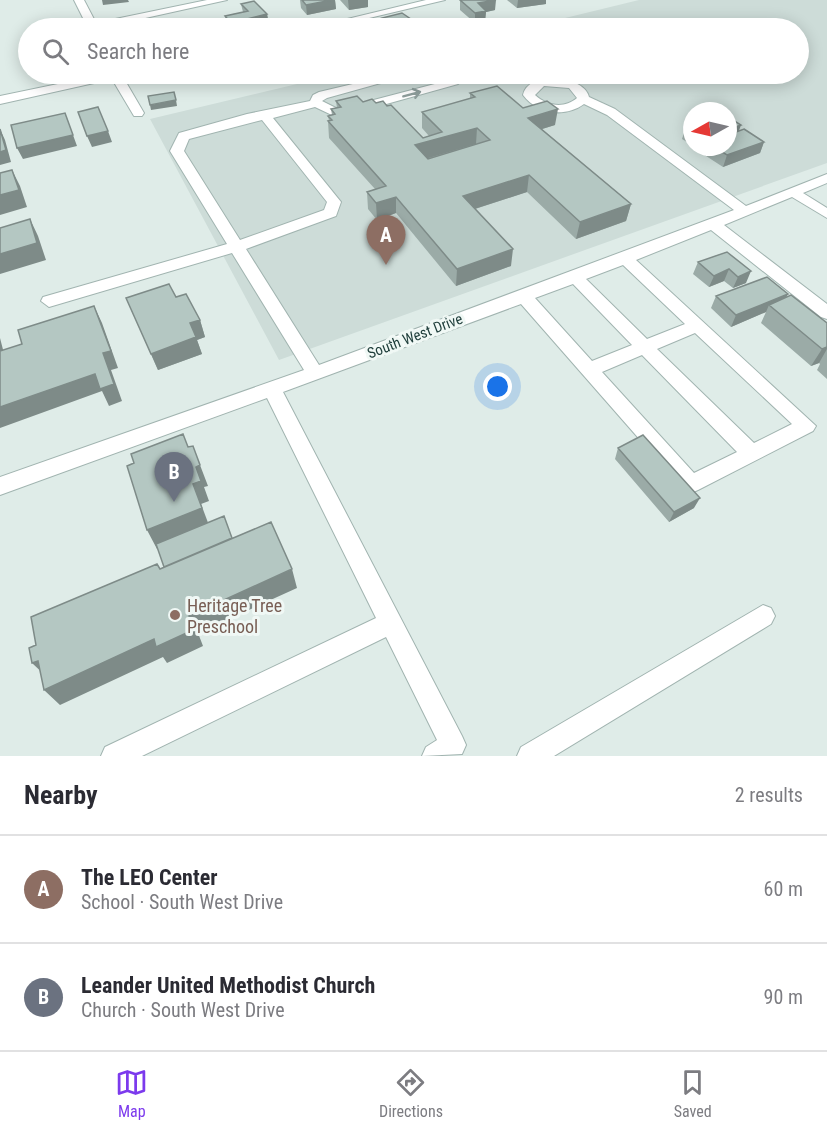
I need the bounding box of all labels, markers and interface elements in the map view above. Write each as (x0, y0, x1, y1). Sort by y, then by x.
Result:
search box (18, 18, 809, 84)
icon: search (39, 35, 72, 68)
text: Search here (87, 39, 189, 64)
one-way arrow (402, 87, 421, 99)
north arrow (683, 102, 737, 156)
pin: A (366, 216, 406, 265)
street label: South West Drive (365, 310, 465, 362)
your location (483, 372, 512, 401)
pin: B (154, 452, 194, 502)
place label: Heritage Tree Preschool (187, 595, 282, 637)
marker: Heritage Tree Preschool (168, 608, 182, 622)
text: Nearby (24, 780, 98, 810)
text: 2 results (735, 783, 803, 807)
text: The LEO Center (81, 865, 217, 890)
text: A (38, 877, 49, 901)
text: 60 m (764, 877, 803, 901)
text: School · South West Drive (81, 890, 283, 914)
text: Leander United Methodist Church (81, 973, 375, 998)
text: B (38, 985, 49, 1009)
text: 90 m (764, 985, 803, 1009)
text: Church · South West Drive (81, 998, 285, 1022)
tab: Map (115, 1066, 148, 1121)
tab: Directions (379, 1066, 443, 1121)
tab: Saved (674, 1066, 712, 1121)

